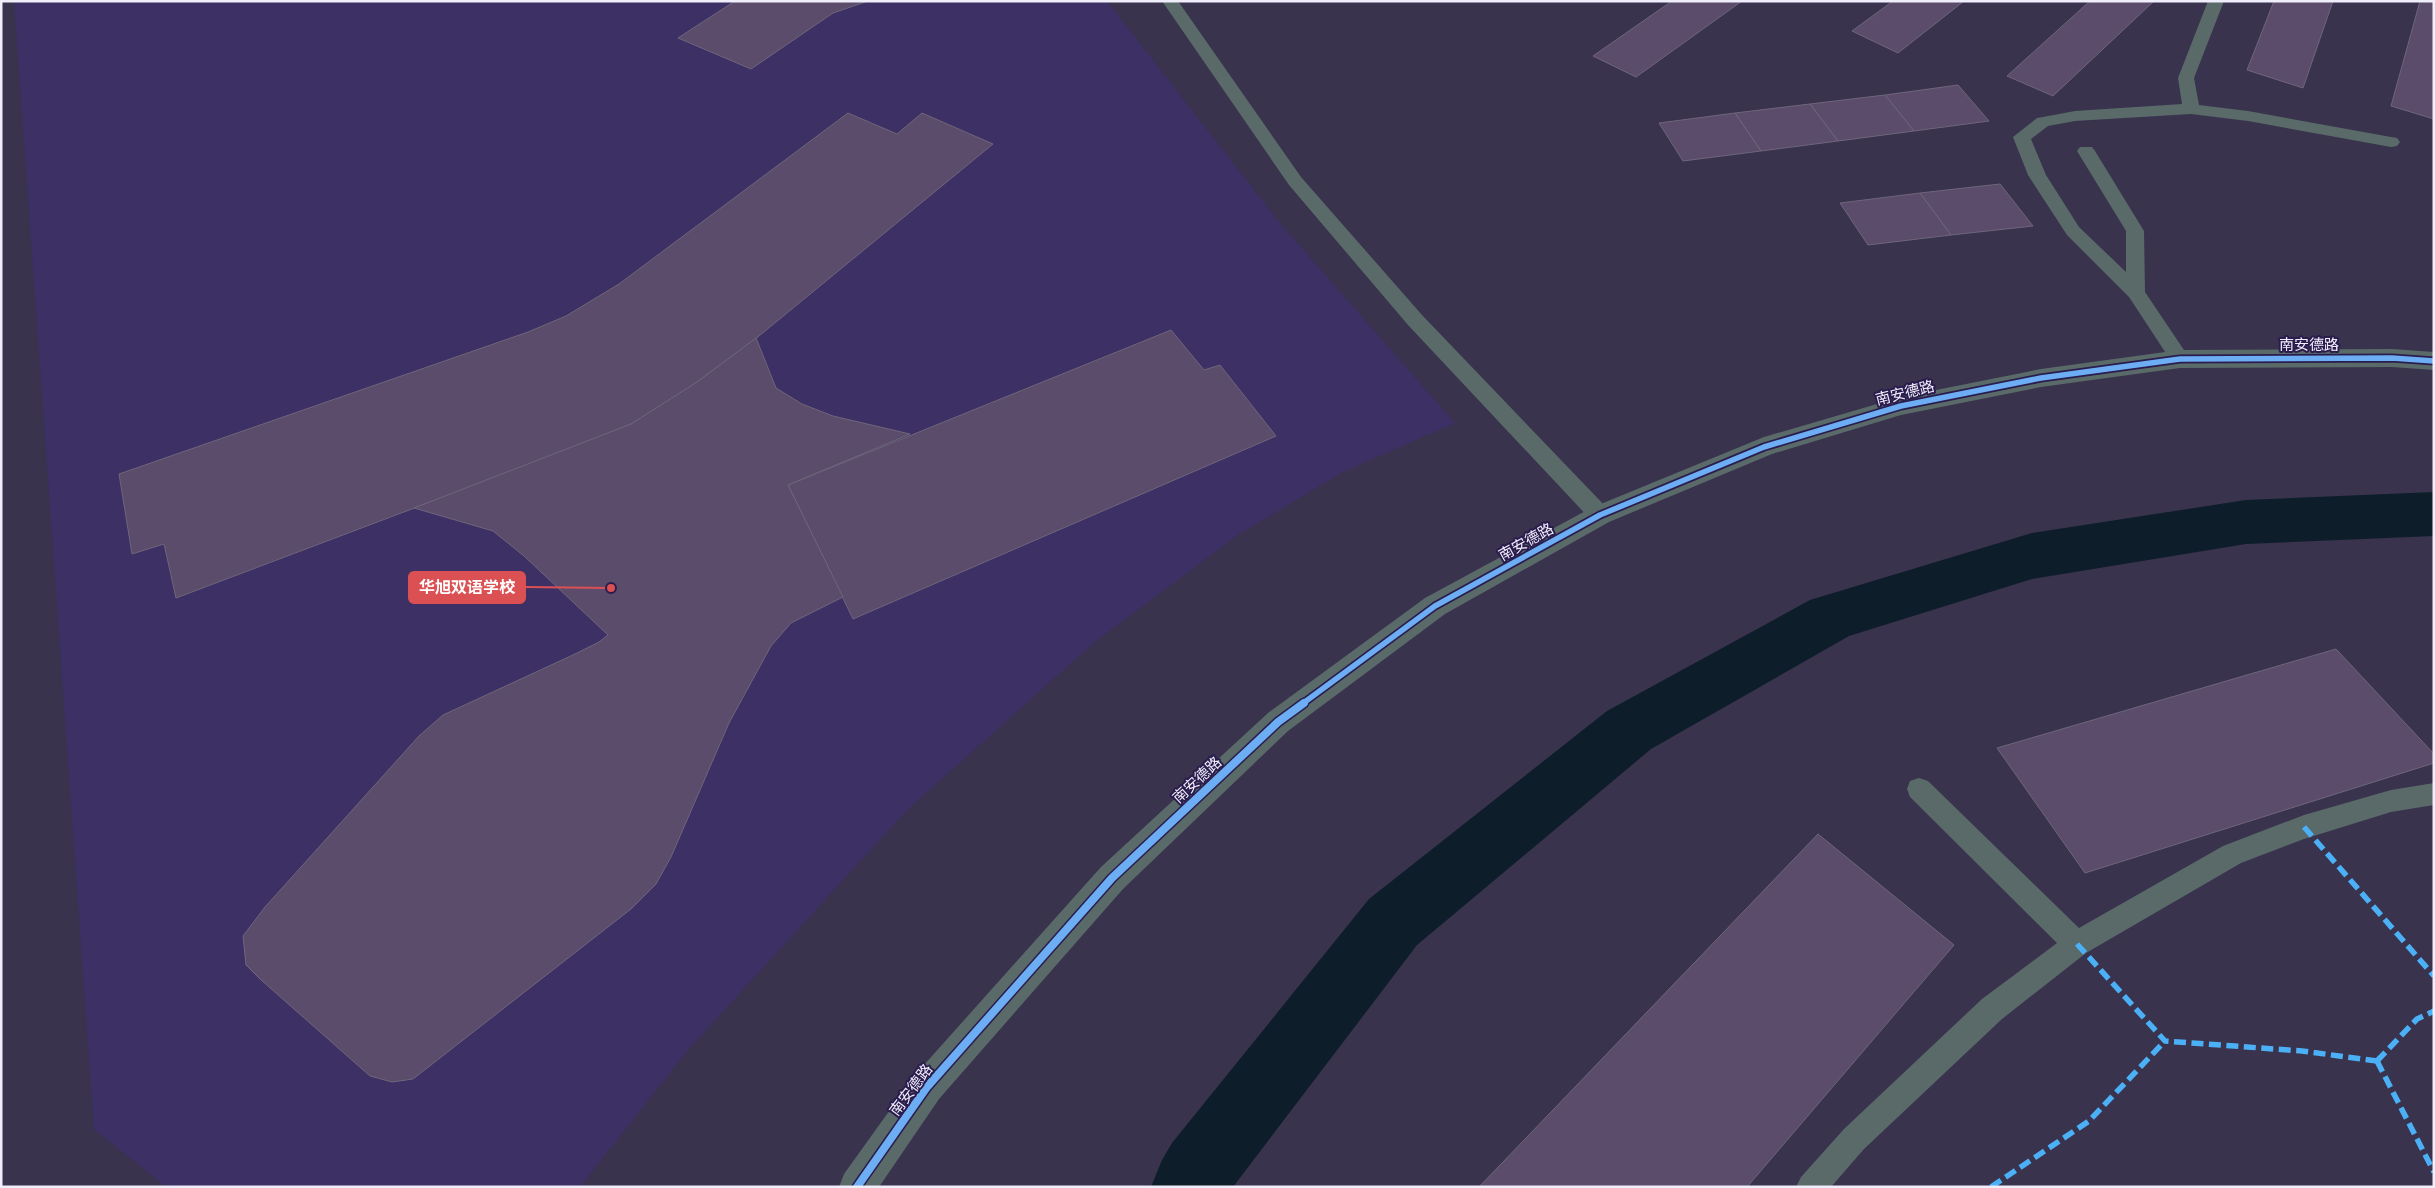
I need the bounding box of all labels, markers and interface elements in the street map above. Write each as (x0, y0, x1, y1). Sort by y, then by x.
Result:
street label: 南安德路 (2279, 334, 2339, 356)
street label: 南安德路 (1873, 375, 1937, 411)
street label: 南安德路 (1494, 518, 1558, 566)
callout: 华旭双语学校 (409, 572, 525, 603)
text: 华旭双语学校 (419, 576, 516, 599)
street label: 南安德路 (1168, 751, 1226, 809)
street label: 南安德路 (884, 1059, 938, 1121)

